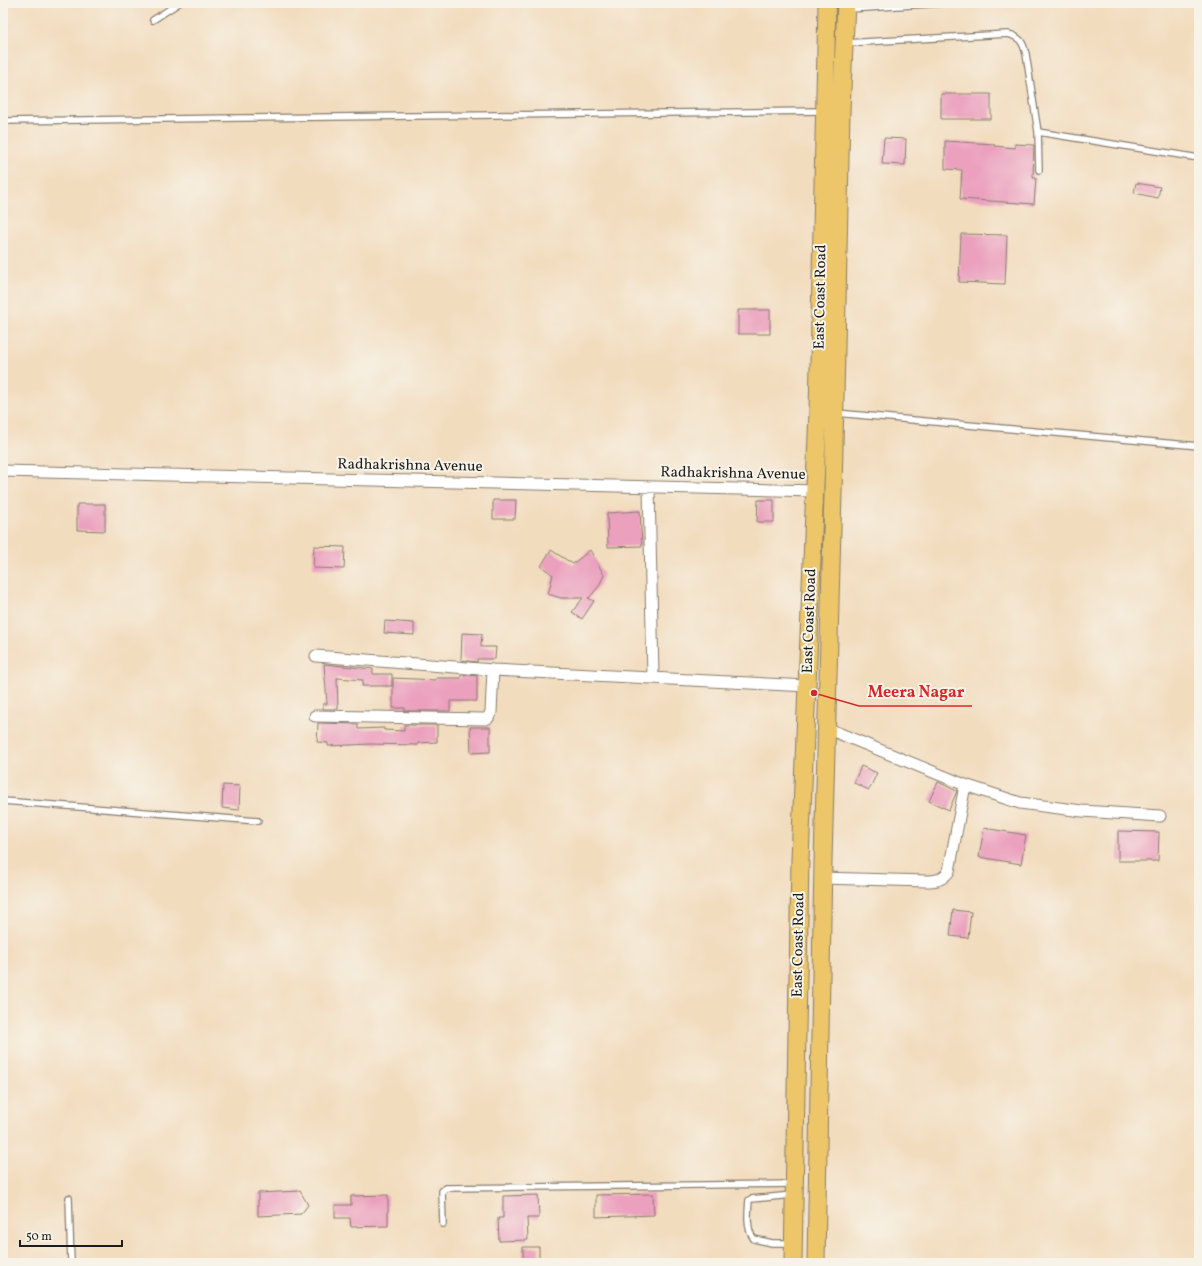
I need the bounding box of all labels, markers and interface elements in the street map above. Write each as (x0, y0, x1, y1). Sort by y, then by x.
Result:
street label: East Coast Road (810, 244, 832, 350)
street label: Radhakrishna Avenue (337, 454, 483, 478)
street label: Radhakrishna Avenue (660, 462, 806, 486)
street label: East Coast Road (798, 568, 822, 674)
callout: Meera Nagar (859, 678, 972, 706)
text: Meera Nagar (868, 682, 965, 704)
street label: East Coast Road (788, 892, 810, 998)
scale bar (20, 1222, 122, 1248)
text: 50 m (26, 1229, 52, 1245)

